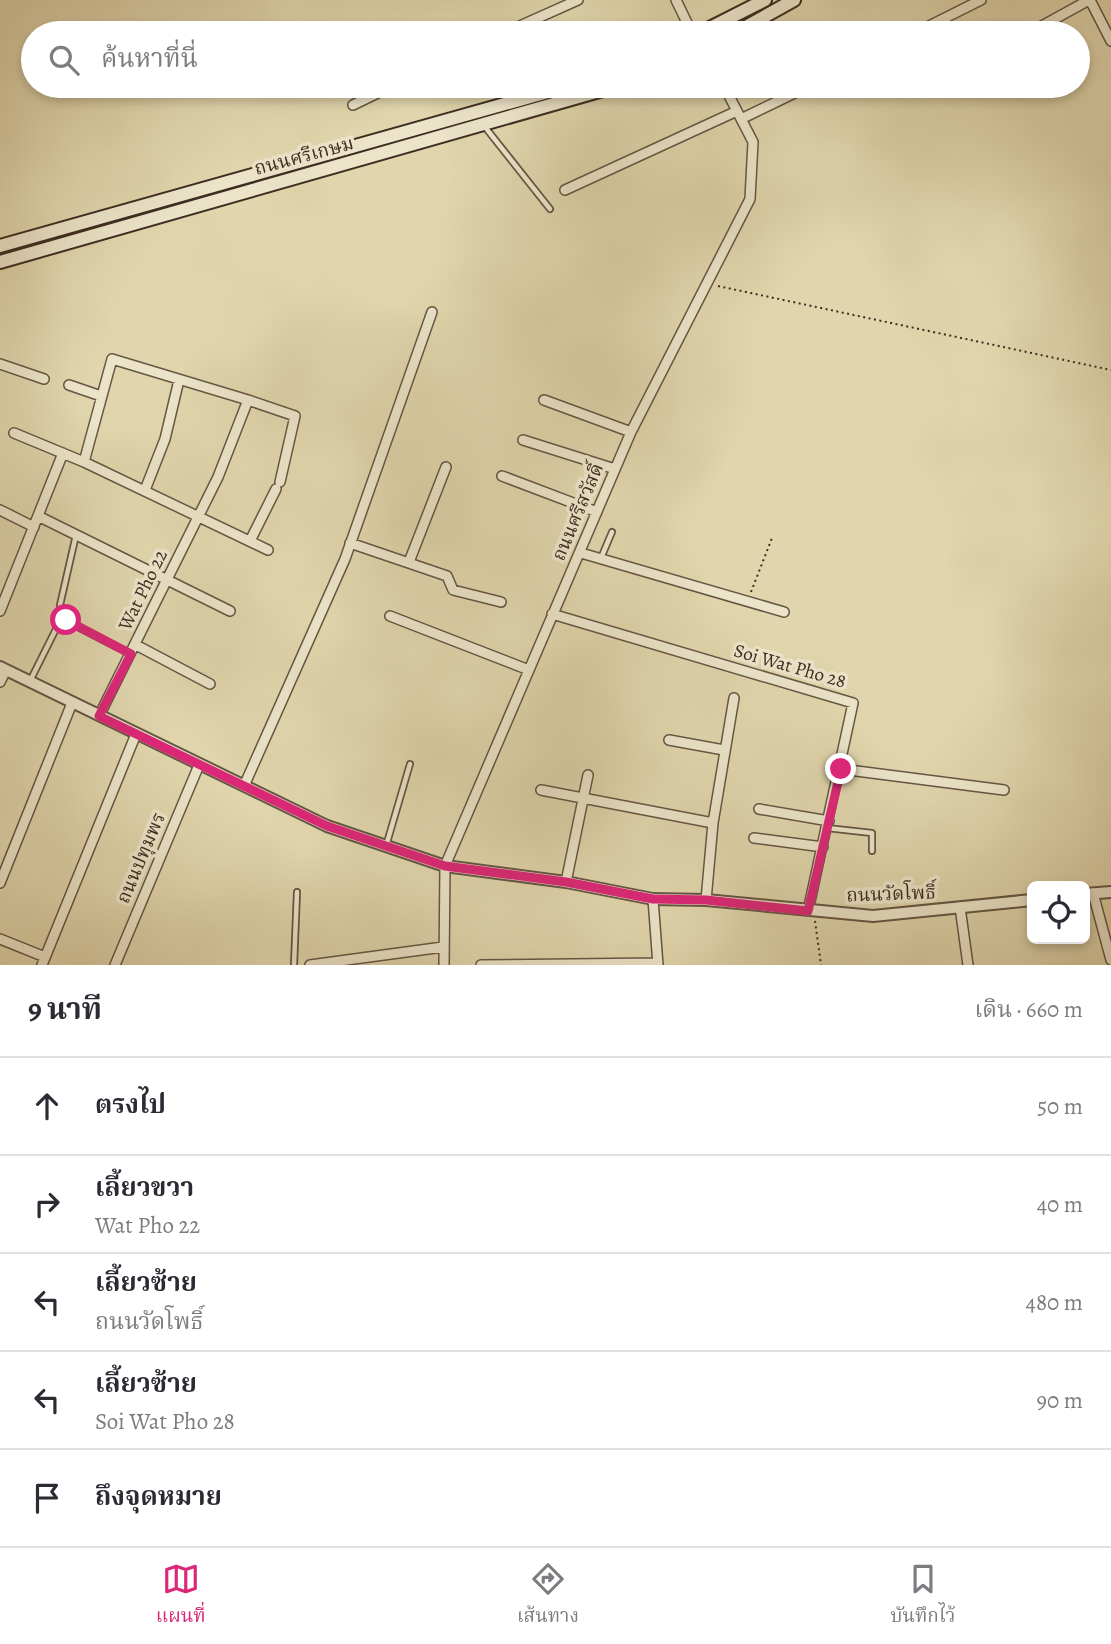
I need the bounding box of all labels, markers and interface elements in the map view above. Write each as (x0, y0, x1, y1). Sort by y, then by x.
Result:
search box (21, 21, 1090, 98)
icon: search (45, 41, 83, 79)
text: ค้นหาที่นี่ (101, 41, 198, 76)
street label: ถนนศรีเกษม (251, 130, 357, 182)
street label: ถนนศรีสวัสดิ์ (544, 457, 611, 565)
street label: Wat Pho 22 (112, 545, 174, 636)
route start (50, 604, 81, 635)
street label: Soi Wat Pho 28 (731, 638, 849, 694)
route end (825, 753, 856, 784)
street label: ถนนปทุมพร (110, 808, 172, 908)
street label: ถนนวัดโพธิ์ (846, 877, 938, 909)
map controls (1027, 881, 1090, 944)
button: locate (1027, 881, 1090, 944)
text: 9 นาที (28, 989, 102, 1029)
text: เดิน · 660 m (974, 994, 1083, 1025)
icon: ahead (28, 1087, 66, 1125)
text: ตรงไป (95, 1087, 166, 1122)
text: 50 m (1037, 1091, 1083, 1122)
text: เลี้ยวขวา (95, 1170, 194, 1205)
icon: right (28, 1185, 66, 1223)
text: 40 m (1037, 1189, 1083, 1220)
text: Wat Pho 22 (95, 1210, 200, 1241)
text: เลี้ยวซ้าย (95, 1265, 197, 1300)
icon: left (28, 1283, 66, 1321)
text: 480 m (1025, 1287, 1083, 1318)
text: ถนนวัดโพธิ์ (95, 1306, 204, 1337)
text: เลี้ยวซ้าย (95, 1366, 197, 1401)
icon: left (28, 1381, 66, 1419)
text: 90 m (1037, 1385, 1083, 1416)
text: Soi Wat Pho 28 (95, 1406, 235, 1437)
icon: arrive (28, 1479, 66, 1517)
text: ถึงจุดหมาย (95, 1479, 222, 1514)
tab: แผนที่ (156, 1560, 206, 1632)
tab: เส้นทาง (517, 1560, 579, 1632)
tab: บันทึกไว้ (891, 1560, 955, 1632)

